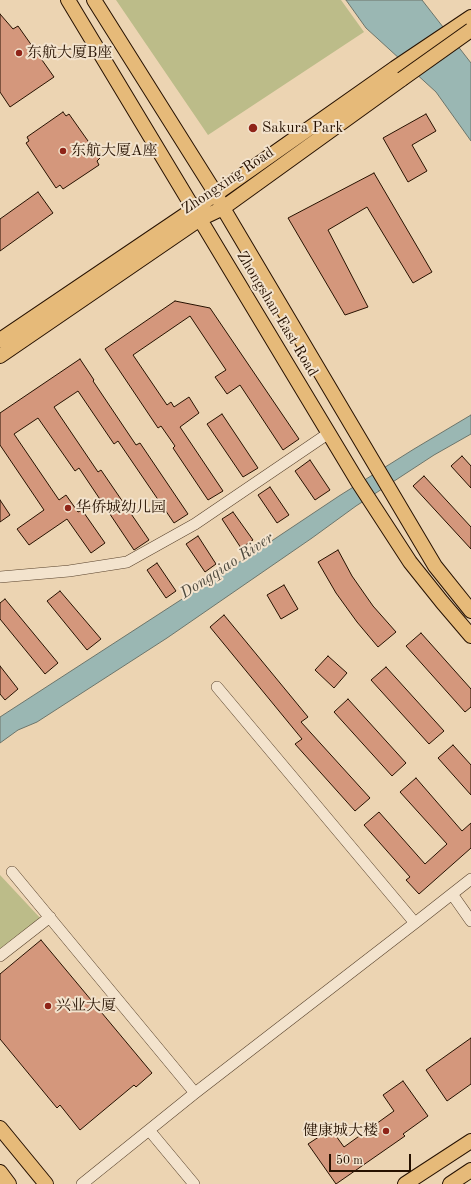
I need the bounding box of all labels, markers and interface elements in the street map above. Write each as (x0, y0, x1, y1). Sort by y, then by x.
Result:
place label: 东航大厦B座 (27, 44, 112, 62)
marker: 东航大厦B座 (14, 48, 24, 58)
place label: Sakura Park (262, 119, 343, 137)
marker: Sakura Park (247, 122, 259, 134)
place label: 东航大厦A座 (71, 142, 157, 160)
street label: Zhongxing Road (179, 144, 277, 218)
marker: 东航大厦A座 (58, 146, 68, 156)
street label: Zhongshan East Road (232, 248, 322, 380)
place label: 华侨城幼儿园 (76, 499, 166, 517)
marker: 华侨城幼儿园 (63, 503, 73, 513)
water label: Dongqiao River (177, 529, 277, 603)
place label: 兴业大厦 (56, 997, 116, 1015)
marker: 兴业大厦 (43, 1001, 53, 1011)
place label: 健康城大楼 (303, 1122, 378, 1140)
marker: 健康城大楼 (381, 1126, 391, 1136)
scale bar (331, 1146, 413, 1172)
text: 50 m (336, 1155, 363, 1167)

